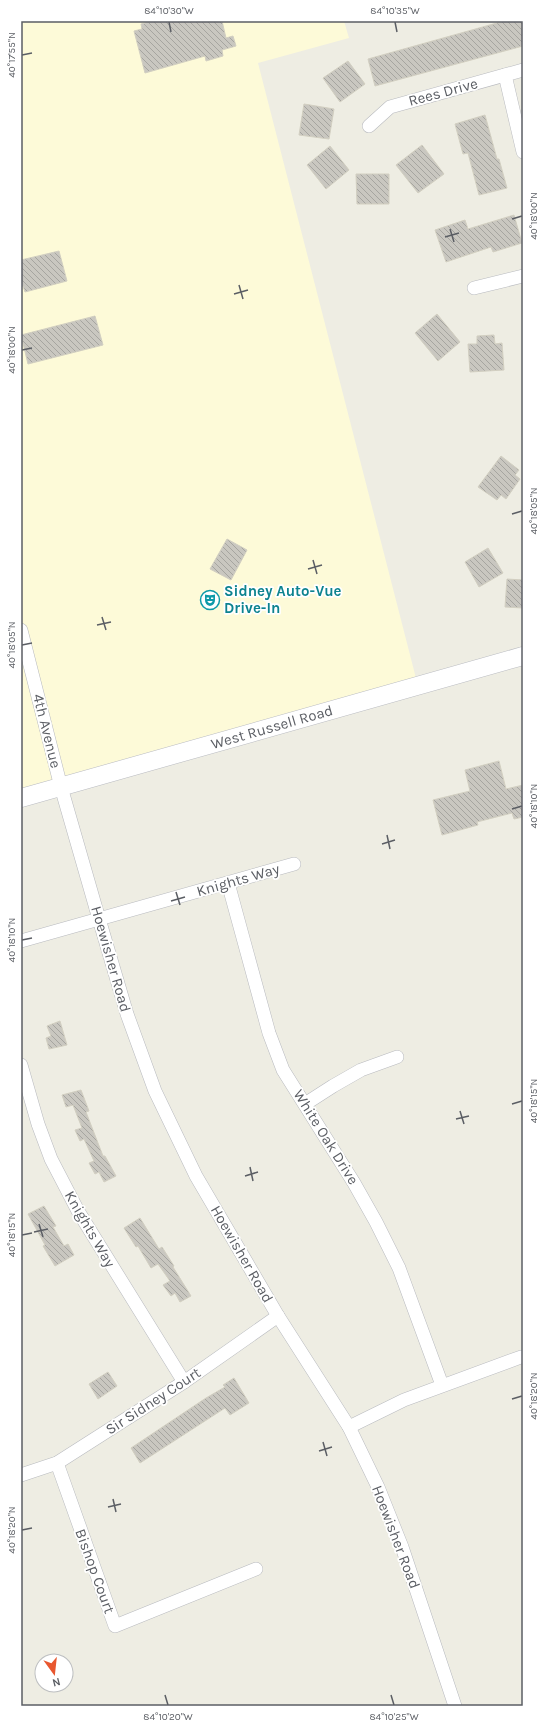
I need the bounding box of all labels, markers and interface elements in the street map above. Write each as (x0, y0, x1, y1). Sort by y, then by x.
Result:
text: 84°10'30"W (144, 5, 194, 17)
text: 84°10'35"W (370, 5, 420, 17)
text: 40°17'55"N (6, 32, 18, 78)
street label: Rees Drive (406, 74, 480, 110)
text: 40°18'00"N (528, 192, 540, 240)
text: 40°18'00"N (6, 326, 18, 374)
text: 40°18'05"N (528, 487, 540, 535)
place label: Sidney Auto-Vue Drive-In (224, 582, 342, 617)
theatre icon: Sidney Auto-Vue Drive-In (199, 589, 221, 611)
text: 40°18'05"N (6, 621, 18, 669)
street label: 4th Avenue (29, 692, 65, 770)
street label: West Russell Road (209, 701, 335, 753)
text: 40°18'10"N (528, 784, 540, 828)
street label: Knights Way (194, 860, 282, 900)
street label: Hoewisher Road (87, 904, 135, 1014)
text: 40°18'10"N (6, 918, 18, 962)
text: 40°18'15"N (528, 1079, 540, 1123)
street label: White Oak Drive (290, 1086, 362, 1188)
street label: Knights Way (61, 1188, 119, 1270)
street label: Hoewisher Road (207, 1202, 277, 1306)
text: 40°18'15"N (6, 1213, 18, 1257)
street label: Sir Sidney Court (102, 1363, 204, 1438)
text: 40°18'20"N (528, 1372, 540, 1420)
street label: Hoewisher Road (368, 1483, 424, 1591)
text: 40°18'20"N (6, 1506, 18, 1554)
street label: Bishop Court (71, 1526, 119, 1616)
north arrow (34, 1653, 74, 1693)
text: N (51, 1675, 62, 1689)
text: 84°10'20"W (143, 1711, 193, 1723)
text: 84°10'25"W (369, 1711, 419, 1723)

